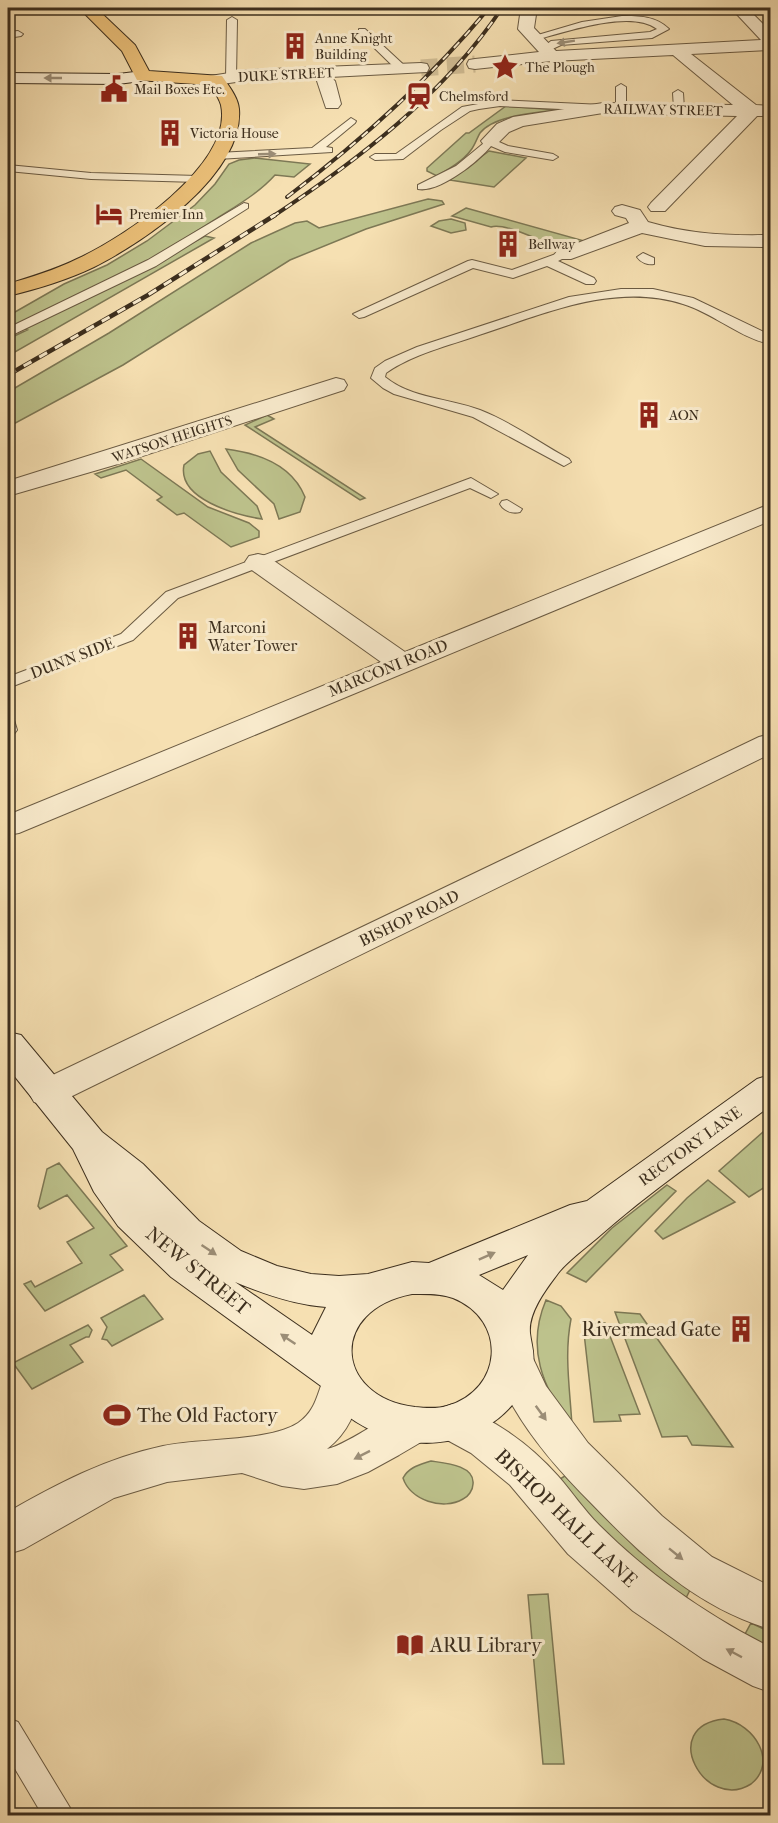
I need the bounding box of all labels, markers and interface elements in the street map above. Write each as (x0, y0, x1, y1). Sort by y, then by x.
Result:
place label: Anne Knight Building (314, 30, 393, 63)
building icon: Anne Knight Building (280, 31, 310, 61)
one-way arrow (557, 37, 576, 46)
place icon: The Plough (490, 52, 520, 82)
place label: The Plough (525, 59, 595, 76)
street label: DUKE STREET (237, 64, 335, 86)
one-way arrow (44, 73, 63, 83)
public building icon: Mail Boxes Etc. (99, 74, 129, 104)
place label: Mail Boxes Etc. (134, 81, 225, 98)
station icon: Chelmsford (404, 81, 434, 111)
place label: Chelmsford (439, 88, 509, 105)
street label: RAILWAY STREET (603, 100, 723, 120)
building icon: Victoria House (155, 118, 185, 148)
place label: Victoria House (189, 125, 279, 142)
one-way arrow (257, 149, 276, 159)
hotel icon: Premier Inn (94, 199, 124, 229)
place label: Premier Inn (129, 206, 204, 223)
building icon: Bellway (493, 229, 523, 259)
place label: Bellway (528, 236, 576, 253)
building icon: AON (634, 400, 664, 430)
place label: AON (668, 407, 700, 424)
street label: WATSON HEIGHTS (109, 412, 234, 467)
place label: Marconi Water Tower (207, 618, 297, 655)
building icon: Marconi Water Tower (173, 621, 203, 651)
street label: DUNN SIDE (27, 633, 117, 683)
street label: MARCONI ROAD (325, 635, 451, 701)
street label: BISHOP ROAD (356, 886, 462, 950)
street label: RECTORY LANE (635, 1102, 745, 1190)
street label: NEW STREET (141, 1222, 255, 1320)
one-way arrow (201, 1244, 217, 1256)
one-way arrow (479, 1251, 496, 1260)
building icon: Rivermead Gate (726, 1314, 756, 1344)
place label: Rivermead Gate (582, 1318, 721, 1341)
one-way arrow (280, 1334, 297, 1345)
sports icon: The Old Factory (102, 1400, 132, 1430)
place label: The Old Factory (137, 1404, 279, 1427)
one-way arrow (535, 1406, 547, 1421)
street label: BISHOP HALL LANE (490, 1444, 642, 1592)
one-way arrow (354, 1450, 371, 1459)
one-way arrow (668, 1547, 684, 1560)
library icon: ARU Library (395, 1630, 425, 1660)
place label: ARU Library (429, 1634, 543, 1657)
one-way arrow (726, 1648, 743, 1658)

